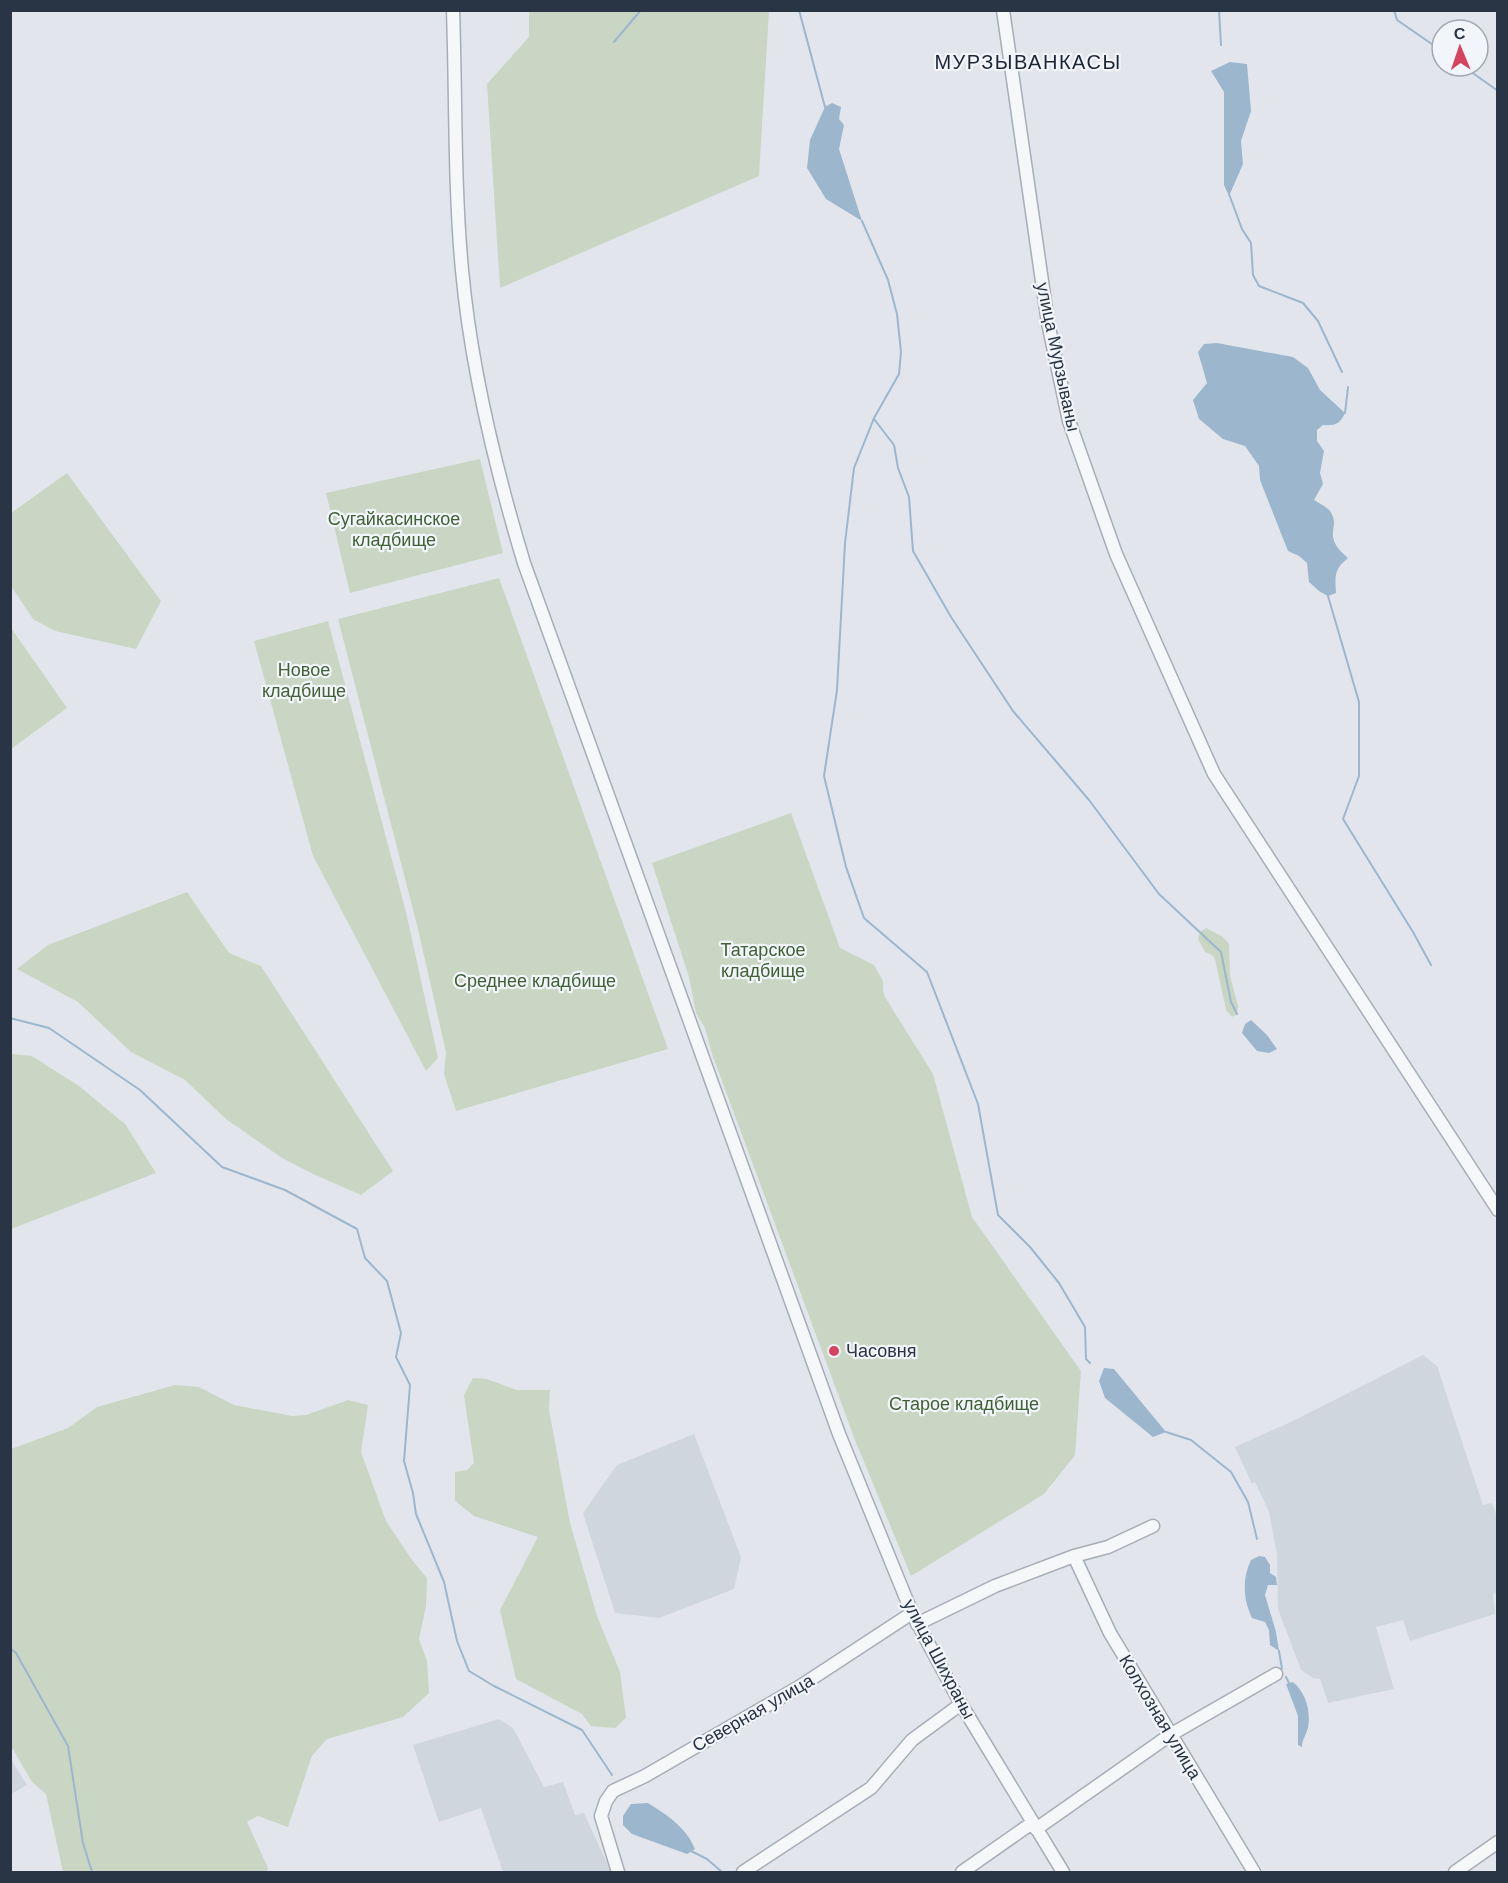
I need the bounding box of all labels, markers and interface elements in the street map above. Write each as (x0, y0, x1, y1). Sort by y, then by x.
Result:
north arrow (1430, 18, 1490, 78)
text: С (1453, 25, 1466, 42)
district label: МУРЗЫВАНКАСЫ (934, 51, 1122, 73)
street label: улица Мурзываны (1032, 281, 1084, 433)
park label: Сугайкасинское кладбище (328, 509, 460, 550)
park label: Новое кладбище (262, 660, 346, 701)
park label: Татарское кладбище (721, 940, 805, 981)
park label: Среднее кладбище (454, 971, 616, 991)
place label: Часовня (846, 1341, 916, 1361)
marker: Часовня (827, 1344, 841, 1358)
park label: Старое кладбище (889, 1394, 1039, 1414)
street label: улица Шихраны (899, 1596, 979, 1722)
street label: Колхозная улица (1115, 1651, 1206, 1784)
street label: Северная улица (689, 1670, 818, 1756)

